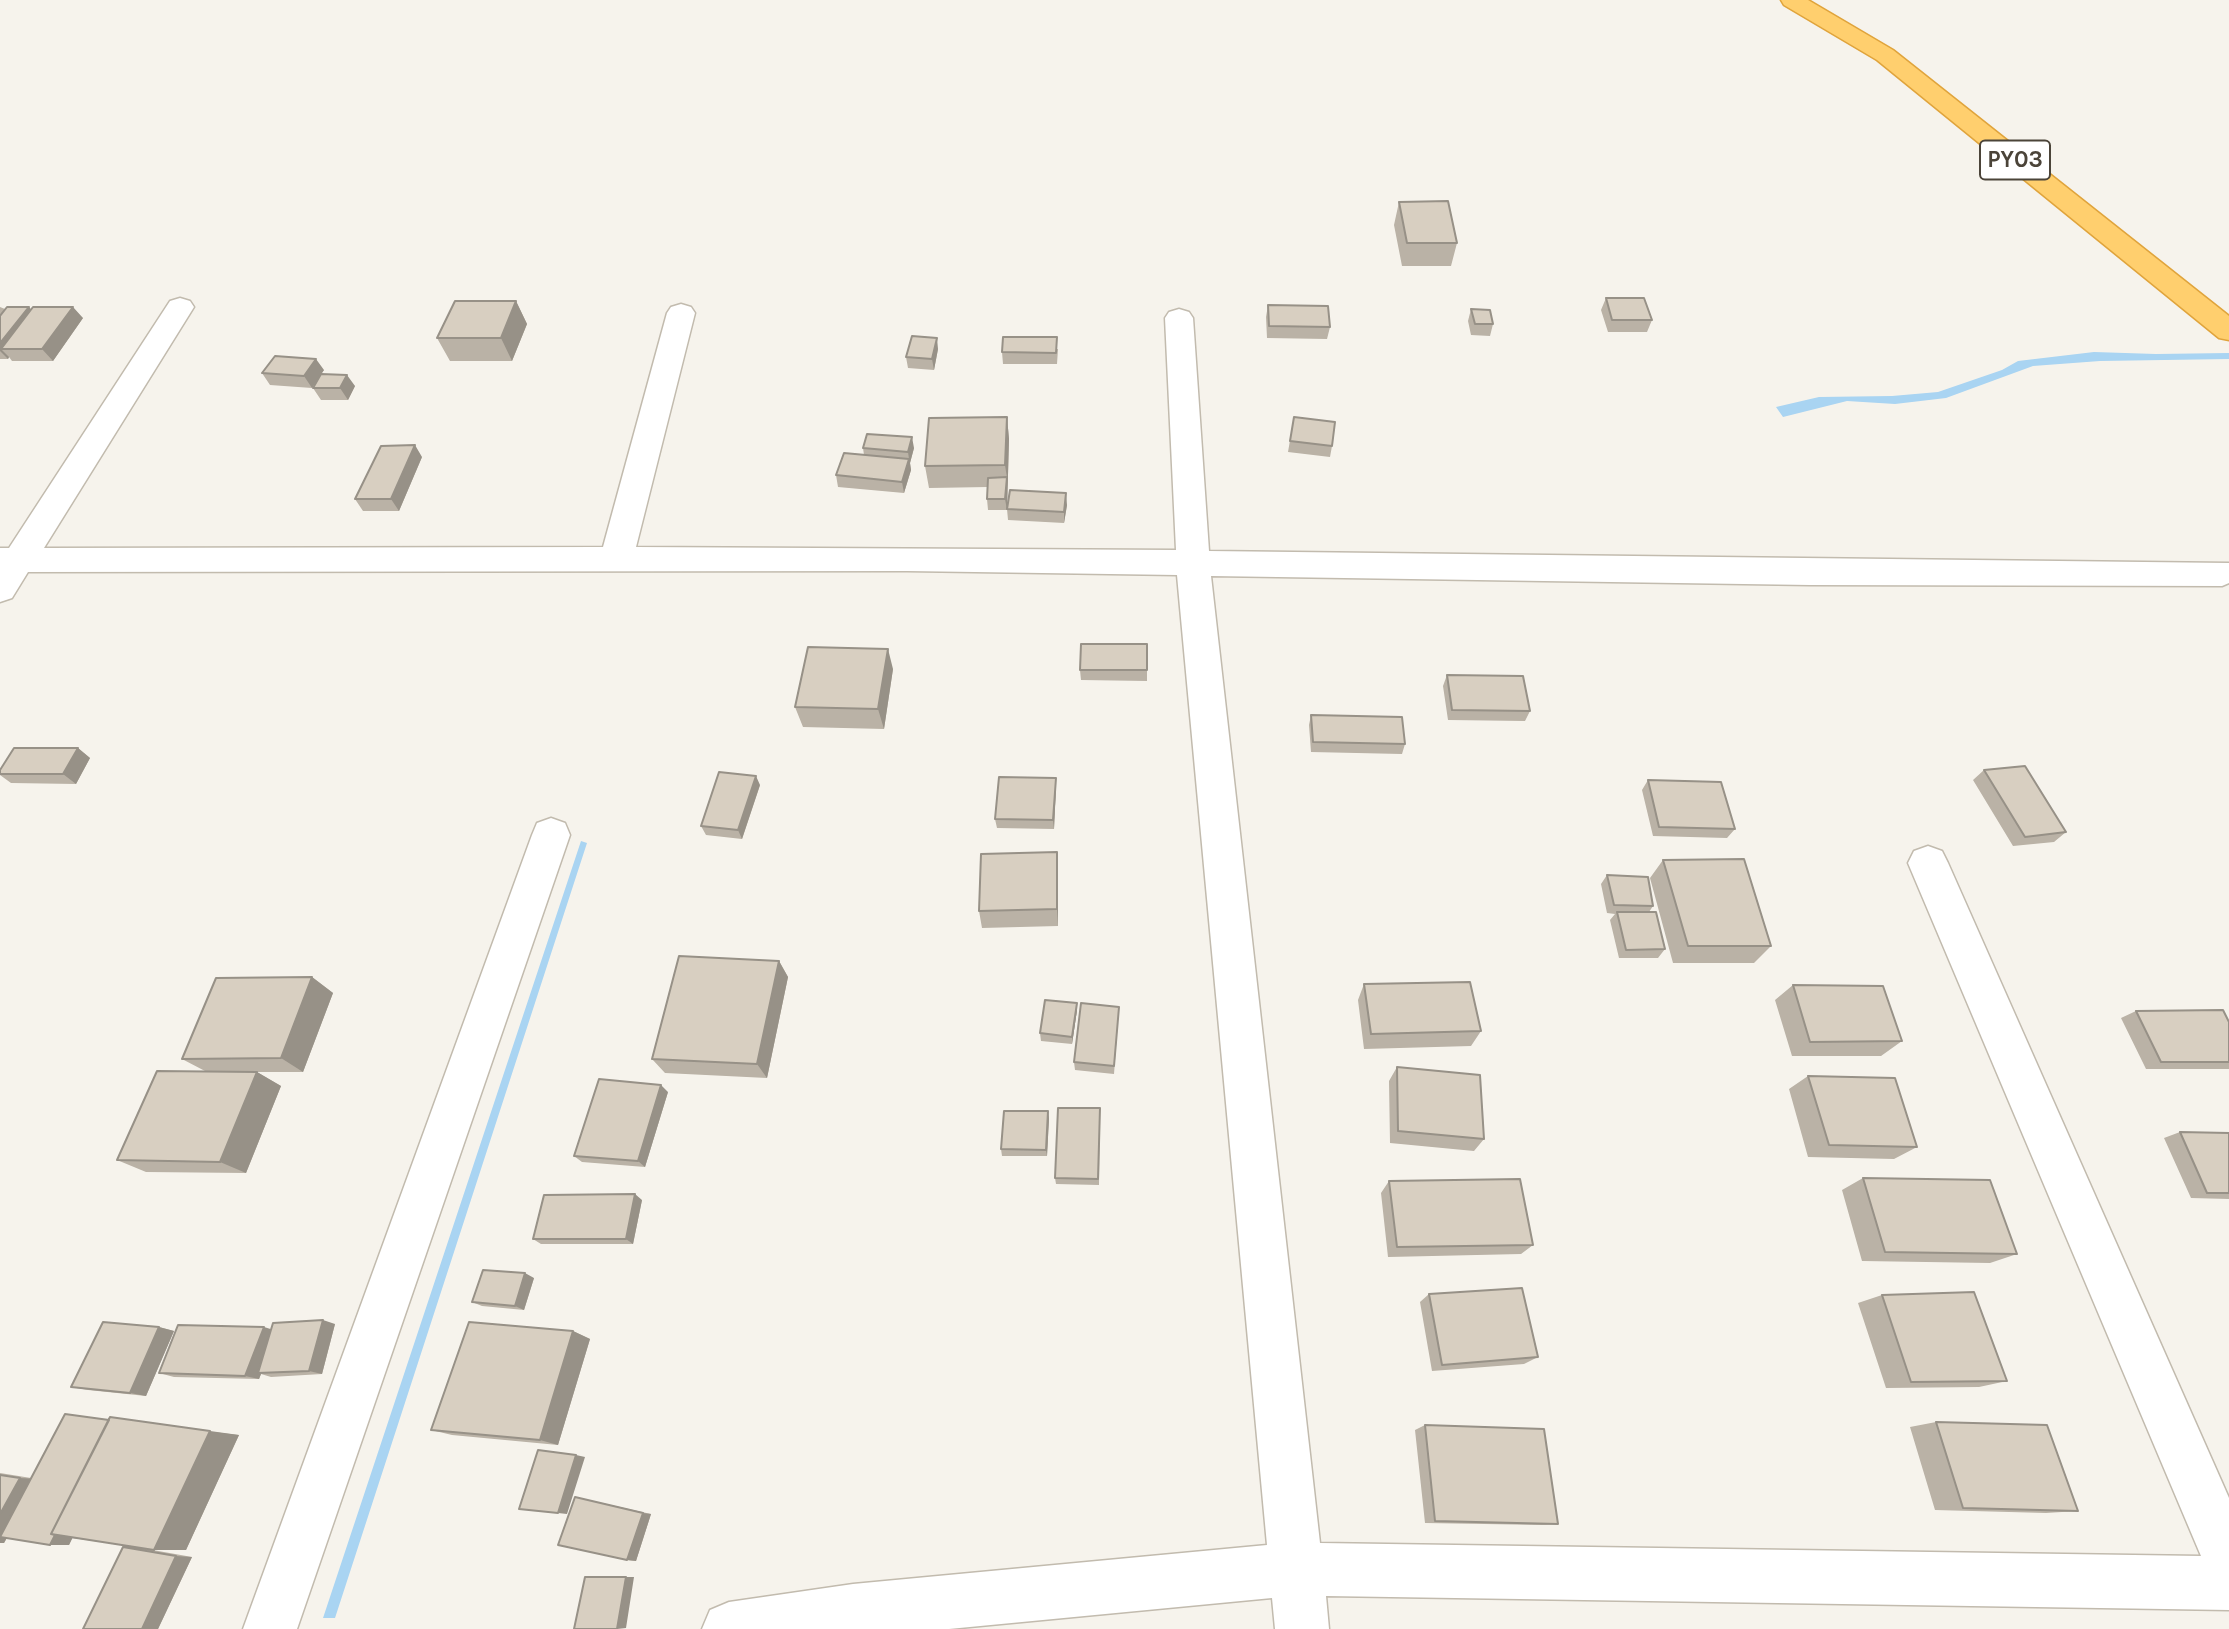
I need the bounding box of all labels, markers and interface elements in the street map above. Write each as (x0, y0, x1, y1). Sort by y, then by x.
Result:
road number: PY03 (1980, 140, 2050, 180)

